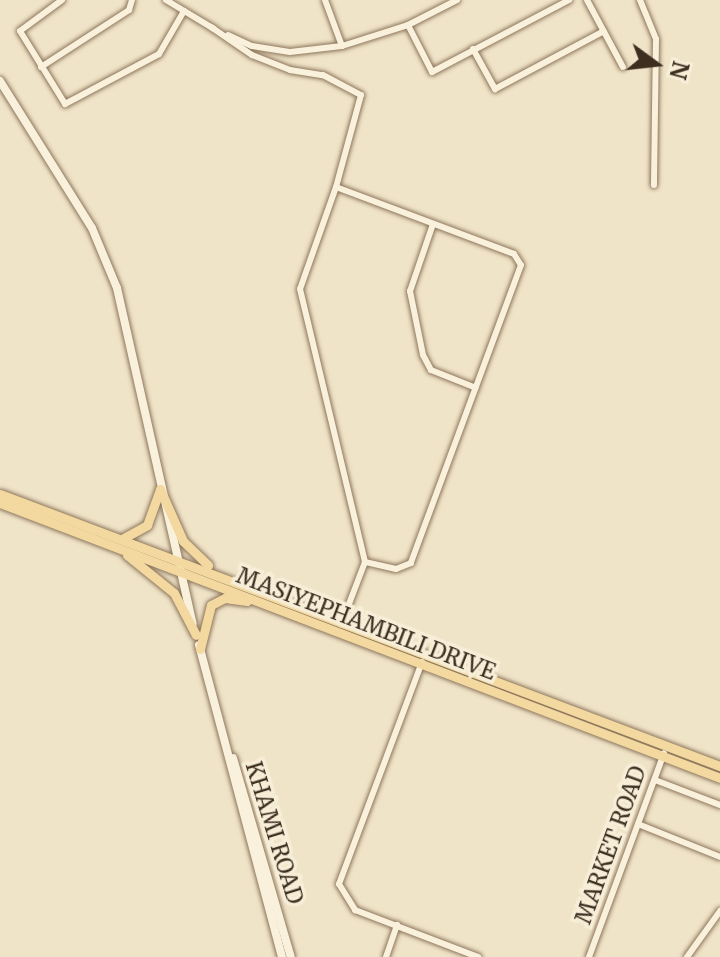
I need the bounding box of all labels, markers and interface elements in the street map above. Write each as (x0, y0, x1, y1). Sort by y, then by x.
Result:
north arrow (616, 24, 696, 104)
text: N (663, 58, 695, 82)
street label: MASIYEPHAMBILI DRIVE (233, 562, 499, 686)
street label: KHAMI ROAD (240, 759, 308, 907)
street label: MARKET ROAD (570, 762, 652, 928)

